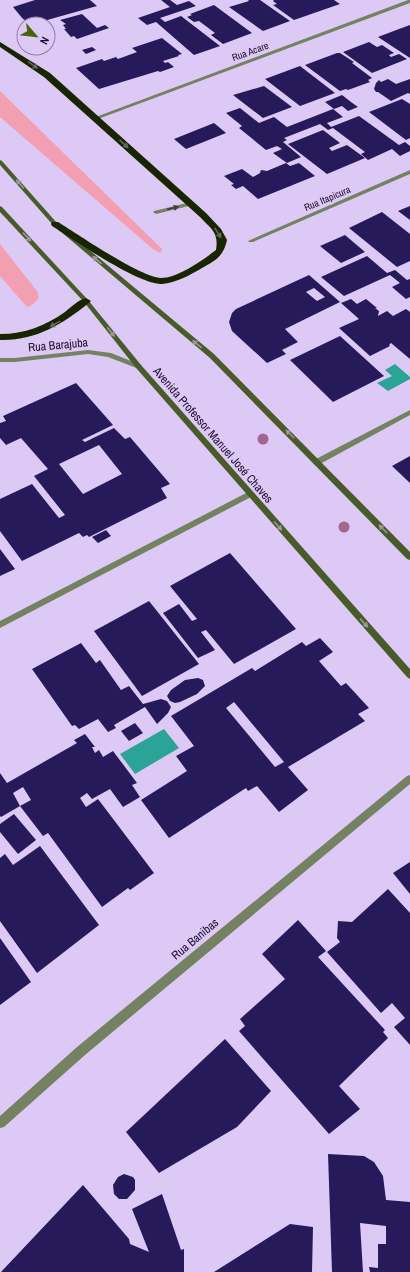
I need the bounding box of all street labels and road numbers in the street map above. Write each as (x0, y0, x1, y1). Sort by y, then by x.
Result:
street label: Rua Acare (230, 39, 271, 64)
street label: Rua Itapicura (302, 183, 353, 214)
street label: Rua Barajuba (27, 334, 89, 356)
street label: Avenida Professor Manuel José Chaves (149, 363, 277, 506)
street label: Rua Banibas (168, 915, 222, 963)

